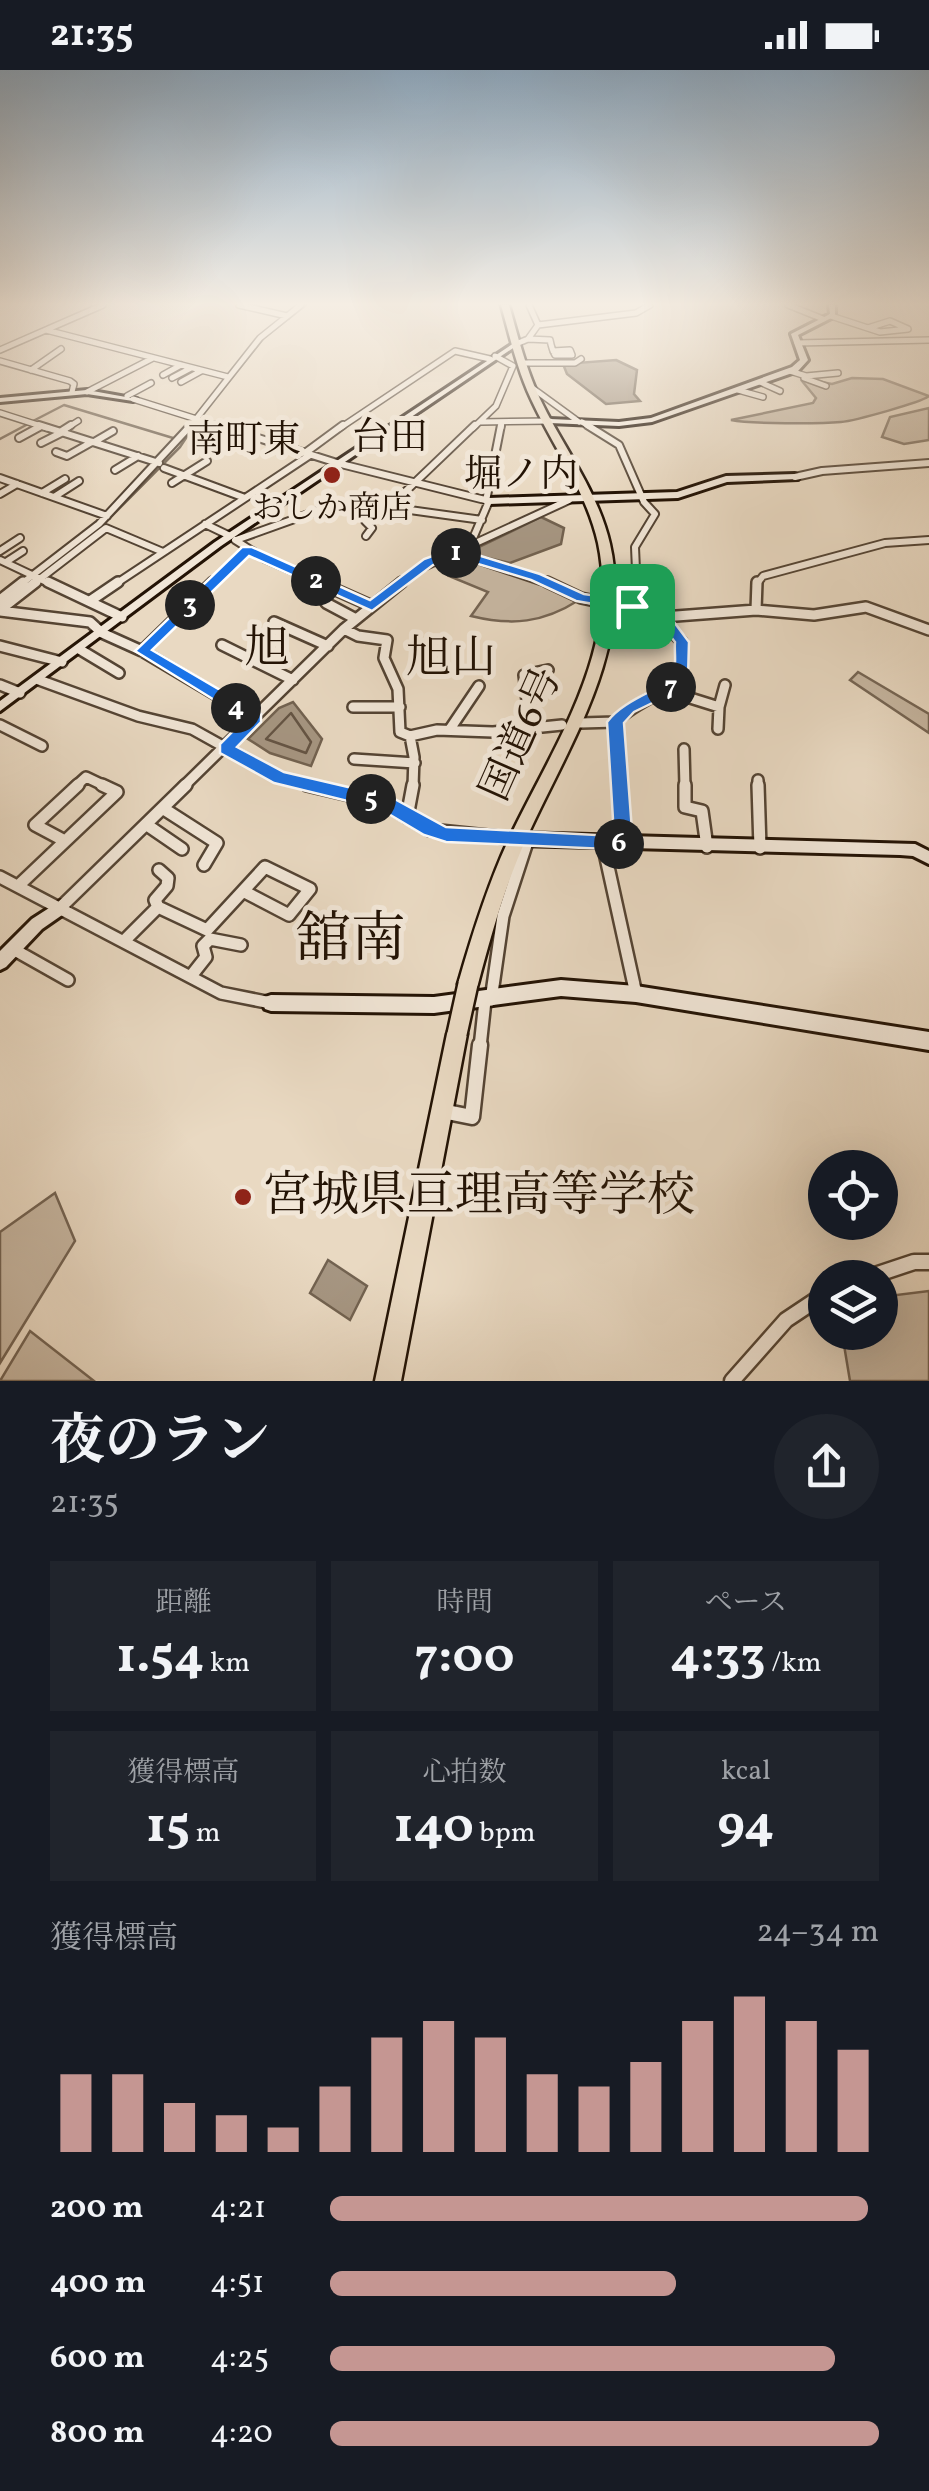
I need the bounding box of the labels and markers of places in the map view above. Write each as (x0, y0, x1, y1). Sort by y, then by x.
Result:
marker: おしか商店 (321, 464, 343, 486)
place label: おしか商店 (252, 488, 412, 532)
pin: 1 (431, 528, 481, 578)
pin: 2 (291, 556, 341, 606)
pin (590, 564, 675, 649)
pin: 3 (165, 580, 215, 630)
pin: 7 (646, 662, 696, 712)
pin: 4 (211, 683, 261, 733)
pin: 5 (346, 774, 396, 824)
pin: 6 (594, 819, 644, 869)
place label: 宮城県亘理高等学校 (263, 1164, 695, 1231)
marker: 宮城県亘理高等学校 (232, 1186, 254, 1208)

